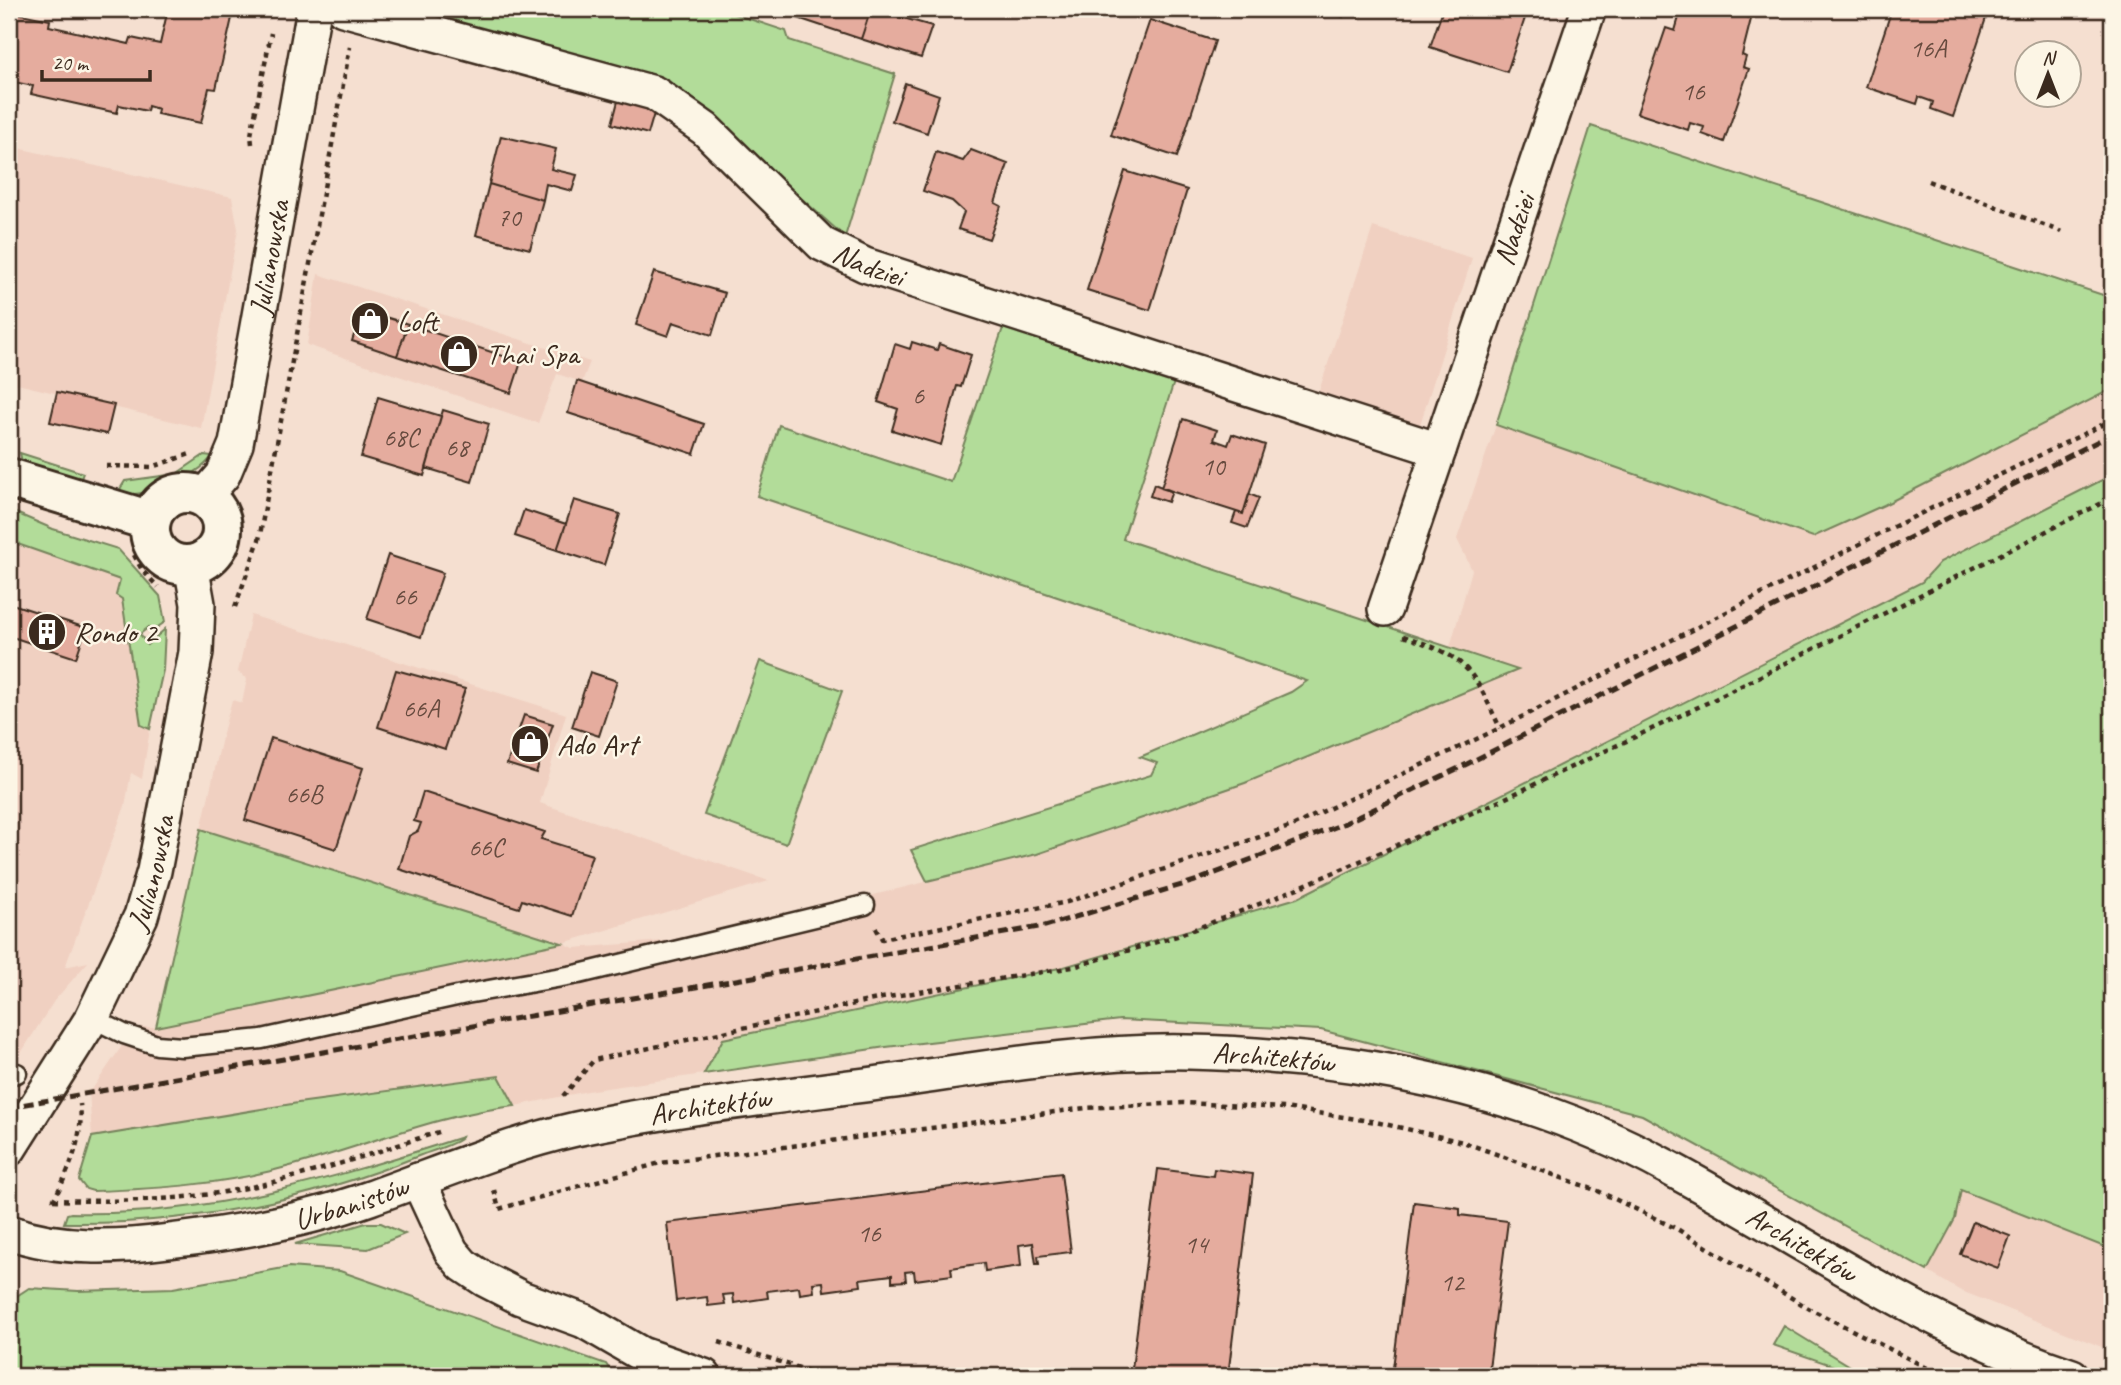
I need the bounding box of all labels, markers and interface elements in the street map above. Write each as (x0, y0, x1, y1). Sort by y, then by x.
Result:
house number: 16A (1910, 32, 1948, 65)
scale bar (42, 38, 150, 82)
north arrow (2012, 38, 2082, 108)
text: N (2042, 46, 2057, 70)
text: 20 m (52, 50, 90, 76)
house number: 16 (1681, 75, 1706, 108)
street label: Nadziei (1484, 185, 1545, 270)
street label: Julianowska (240, 195, 299, 320)
house number: 70 (497, 201, 523, 234)
street label: Nadziei (827, 233, 912, 296)
shop icon: Loft (349, 300, 391, 342)
place label: Loft (397, 302, 440, 340)
shop icon: Thai Spa (438, 333, 480, 375)
place label: Thai Spa (486, 335, 581, 373)
house number: 6 (912, 379, 925, 412)
house number: 68C (383, 421, 422, 454)
house number: 68 (445, 431, 471, 464)
house number: 10 (1201, 450, 1227, 483)
house number: 66 (393, 580, 418, 613)
building icon: Rondo 2 (26, 611, 68, 653)
place label: Rondo 2 (74, 613, 160, 651)
house number: 66A (403, 692, 441, 725)
shop icon: Ado Art (509, 723, 551, 765)
place label: Ado Art (557, 725, 642, 763)
house number: 66B (286, 778, 324, 811)
street label: Julianowska (117, 811, 184, 938)
house number: 66C (468, 831, 507, 864)
street label: Architektów (1212, 1034, 1339, 1082)
street label: Architektów (646, 1078, 775, 1134)
street label: Urbanistów (290, 1166, 415, 1238)
street label: Architektów (1739, 1197, 1866, 1292)
house number: 16 (857, 1217, 882, 1250)
house number: 14 (1184, 1228, 1210, 1261)
house number: 12 (1440, 1266, 1466, 1299)

